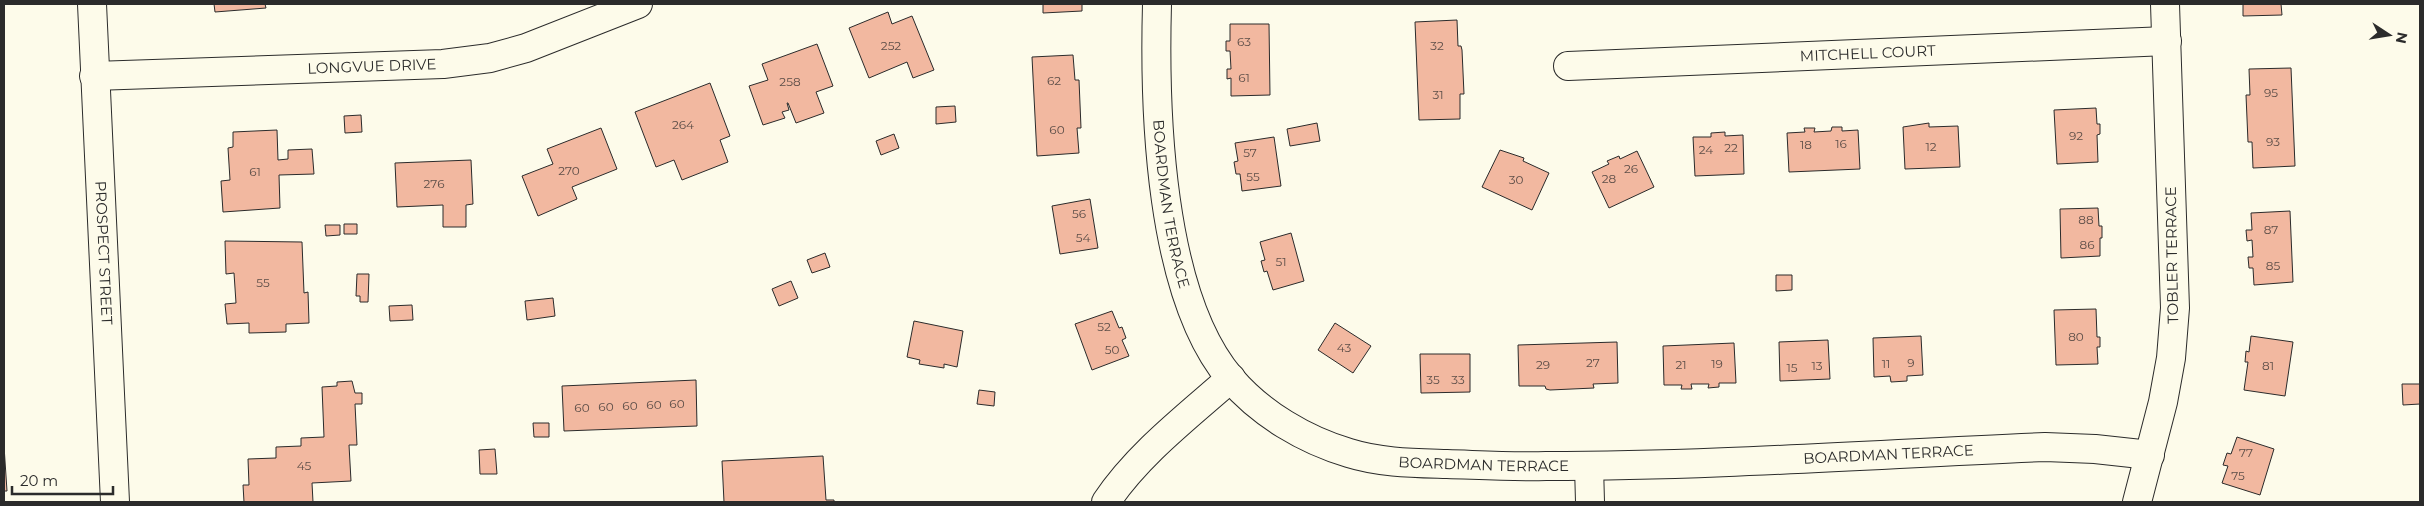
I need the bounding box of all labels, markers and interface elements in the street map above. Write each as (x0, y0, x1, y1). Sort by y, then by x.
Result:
north arrow (2364, 10, 2414, 60)
text: N (2392, 30, 2412, 45)
house number: 63 (1237, 34, 1251, 49)
house number: 252 (881, 38, 901, 53)
house number: 32 (1430, 38, 1444, 53)
street label: MITCHELL COURT (1799, 41, 1936, 65)
street label: LONGVUE DRIVE (307, 54, 437, 78)
house number: 61 (1238, 70, 1250, 85)
house number: 62 (1047, 73, 1061, 88)
house number: 258 (779, 74, 801, 89)
house number: 95 (2264, 85, 2278, 100)
house number: 31 (1432, 87, 1444, 102)
house number: 264 (672, 117, 694, 132)
street label: BOARDMAN TERRACE (1149, 119, 1194, 290)
house number: 60 (1049, 122, 1065, 137)
house number: 92 (2069, 128, 2083, 143)
house number: 93 (2266, 134, 2280, 149)
house number: 16 (1835, 136, 1847, 151)
house number: 18 (1800, 137, 1812, 152)
house number: 12 (1925, 139, 1937, 154)
house number: 22 (1724, 140, 1738, 155)
house number: 24 (1699, 142, 1713, 157)
house number: 57 (1243, 145, 1257, 160)
house number: 26 (1624, 161, 1638, 176)
house number: 270 (558, 163, 580, 178)
house number: 61 (249, 164, 261, 179)
house number: 55 (1246, 169, 1260, 184)
house number: 28 (1602, 171, 1617, 186)
house number: 30 (1509, 172, 1523, 187)
house number: 276 (424, 176, 444, 191)
street label: PROSPECT STREET (91, 180, 117, 326)
street label: TOBLER TERRACE (2161, 186, 2182, 324)
house number: 56 (1072, 206, 1086, 221)
house number: 88 (2078, 212, 2094, 227)
house number: 87 (2264, 222, 2278, 237)
house number: 54 (1076, 230, 1090, 245)
house number: 86 (2080, 237, 2094, 252)
house number: 51 (1275, 254, 1287, 269)
house number: 85 (2266, 258, 2280, 273)
house number: 55 (256, 275, 270, 290)
house number: 52 (1097, 319, 1111, 334)
house number: 80 (2068, 329, 2084, 344)
house number: 43 (1337, 340, 1351, 355)
house number: 50 (1105, 342, 1119, 357)
house number: 27 (1586, 355, 1600, 370)
house number: 9 (1907, 355, 1915, 370)
house number: 19 (1711, 356, 1723, 371)
house number: 11 (1882, 356, 1890, 371)
house number: 29 (1536, 357, 1550, 372)
house number: 21 (1675, 357, 1687, 372)
house number: 13 (1811, 358, 1823, 373)
house number: 81 (2262, 358, 2274, 373)
house number: 15 (1786, 360, 1798, 375)
house number: 35 (1426, 372, 1440, 387)
house number: 33 (1451, 372, 1465, 387)
house number: 60 (669, 396, 685, 411)
house number: 60 (646, 397, 662, 412)
house number: 60 (622, 398, 638, 413)
house number: 60 (598, 399, 614, 414)
house number: 60 (574, 400, 590, 415)
street label: BOARDMAN TERRACE (1803, 440, 1974, 468)
house number: 77 (2239, 445, 2253, 460)
street label: BOARDMAN TERRACE (1398, 452, 1569, 475)
house number: 45 (297, 458, 312, 473)
scale bar (12, 464, 114, 496)
house number: 75 (2231, 468, 2245, 483)
text: 20 m (20, 471, 58, 490)

